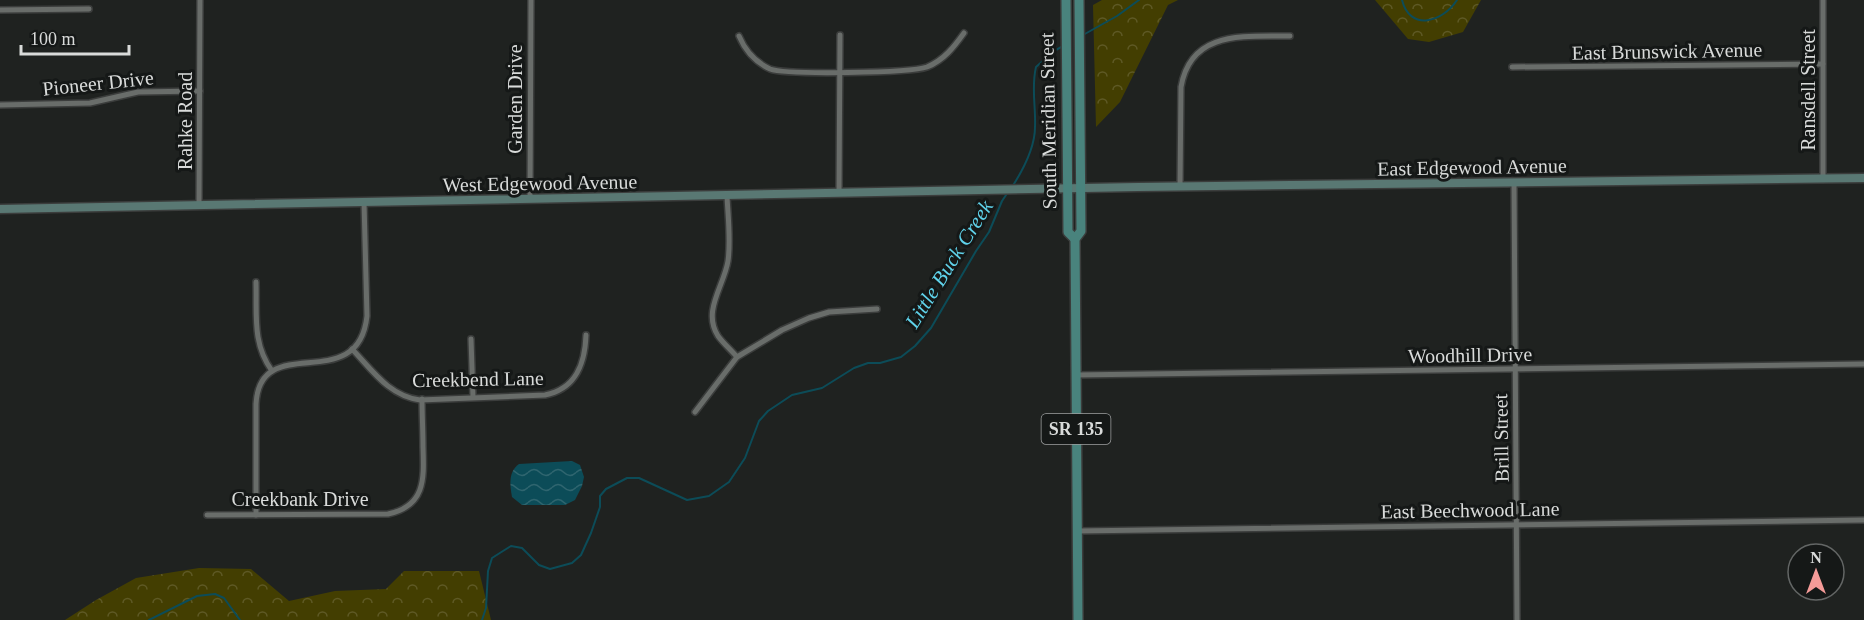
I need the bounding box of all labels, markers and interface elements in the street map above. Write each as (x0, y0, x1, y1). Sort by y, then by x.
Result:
scale bar (21, 18, 129, 56)
text: 100 m (30, 29, 76, 49)
street label: Ransdell Street (1797, 29, 1819, 151)
street label: South Meridian Street (1035, 32, 1061, 209)
street label: East Brunswick Avenue (1571, 38, 1763, 64)
street label: Garden Drive (504, 44, 526, 154)
street label: Pioneer Drive (41, 66, 155, 100)
street label: Rahke Road (174, 72, 196, 170)
street label: East Edgewood Avenue (1377, 154, 1567, 181)
street label: West Edgewood Avenue (443, 170, 638, 197)
water label: Little Buck Creek (900, 195, 998, 333)
street label: Woodhill Drive (1408, 343, 1533, 367)
street label: Creekbend Lane (412, 367, 544, 391)
street label: Brill Street (1489, 393, 1513, 482)
road number: SR 135 (1042, 414, 1110, 444)
street label: Creekbank Drive (231, 488, 369, 510)
street label: East Beechwood Lane (1380, 497, 1560, 523)
north arrow (1786, 542, 1846, 602)
text: N (1810, 549, 1822, 566)

